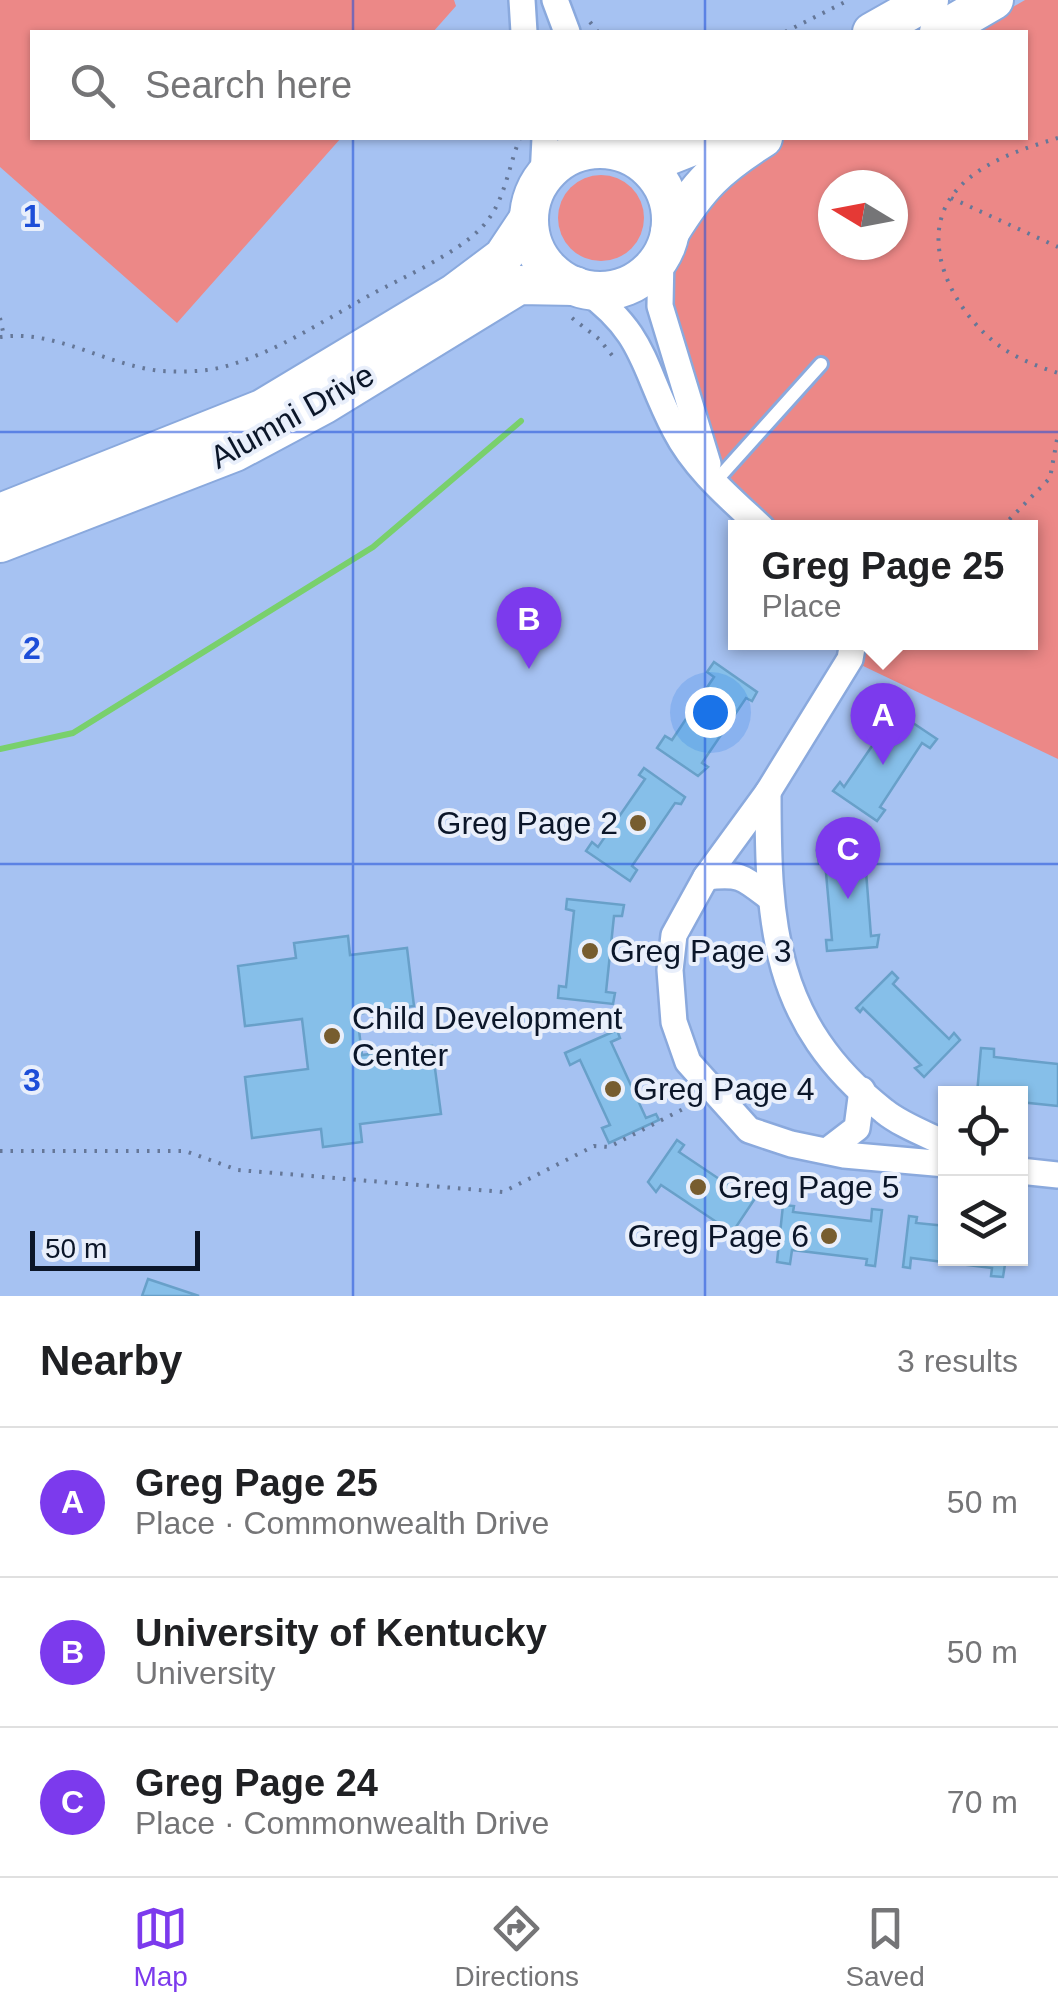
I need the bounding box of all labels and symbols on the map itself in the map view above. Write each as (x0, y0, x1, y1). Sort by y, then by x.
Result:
north arrow (818, 170, 908, 260)
text: 1 (23, 198, 41, 234)
street label: Alumni Drive (204, 356, 380, 476)
pin: B (496, 586, 562, 669)
text: 2 (23, 630, 41, 666)
pin: A (850, 682, 916, 765)
your location (685, 687, 736, 738)
place label: Greg Page 2 (437, 805, 618, 841)
marker: Greg Page 2 (627, 812, 649, 834)
pin: C (816, 816, 880, 899)
place label: Greg Page 3 (610, 933, 791, 969)
marker: Greg Page 3 (579, 940, 601, 962)
place label: Child Development Center (352, 1000, 622, 1073)
marker: Child Development Center (321, 1025, 343, 1047)
text: 3 (23, 1062, 41, 1098)
place label: Greg Page 4 (633, 1071, 814, 1107)
marker: Greg Page 4 (602, 1078, 624, 1100)
place label: Greg Page 5 (718, 1169, 899, 1205)
marker: Greg Page 5 (687, 1176, 709, 1198)
place label: Greg Page 6 (628, 1218, 809, 1254)
marker: Greg Page 6 (818, 1225, 840, 1247)
scale bar (30, 1226, 200, 1270)

